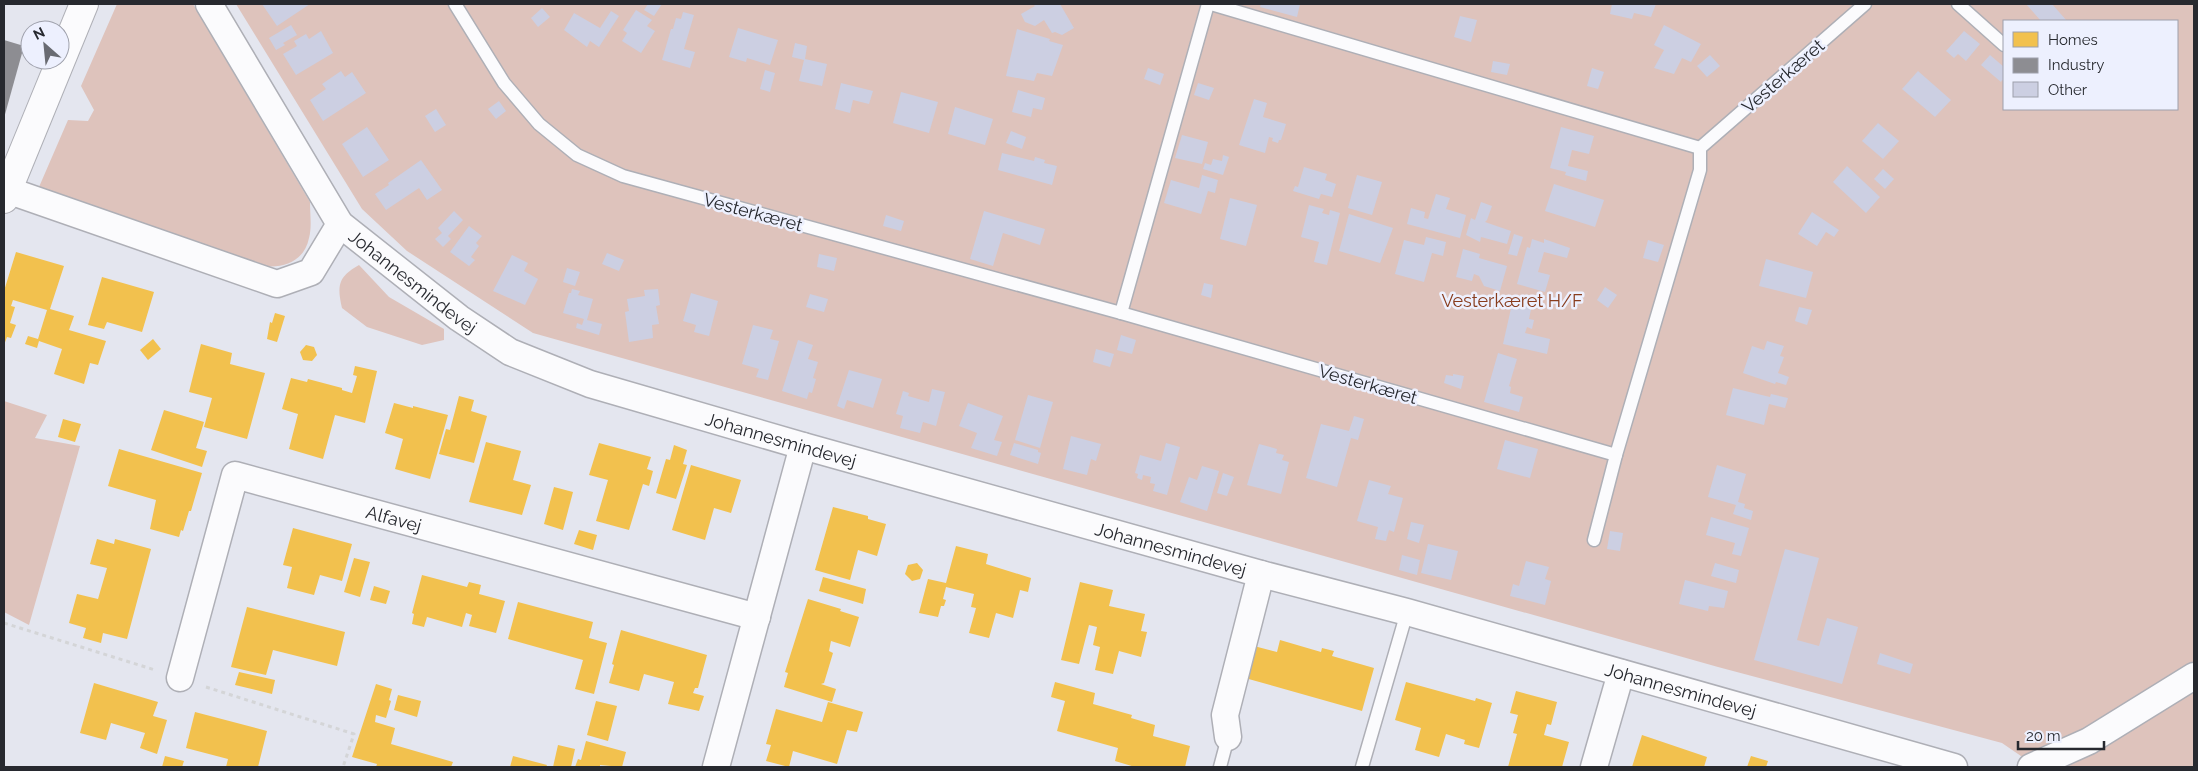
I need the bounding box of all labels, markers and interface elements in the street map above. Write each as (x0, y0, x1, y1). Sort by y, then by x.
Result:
north arrow (20, 20, 70, 70)
legend (2003, 20, 2178, 110)
text: N (31, 24, 47, 43)
text: Homes (2048, 31, 2098, 49)
street label: Vesterkæret (1738, 35, 1828, 117)
text: Industry (2048, 56, 2104, 74)
text: Other (2048, 81, 2088, 99)
street label: Vesterkæret (701, 189, 805, 235)
street label: Johannesmindevej (345, 225, 481, 338)
park label: Vesterkæret H/F (1441, 290, 1583, 311)
street label: Vesterkæret (1316, 360, 1420, 408)
street label: Johannesmindevej (703, 408, 859, 471)
street label: Alfavej (364, 501, 424, 536)
street label: Johannesmindevej (1093, 518, 1249, 580)
street label: Johannesmindevej (1603, 658, 1759, 721)
scale bar (2018, 718, 2104, 750)
text: 20 m (2026, 727, 2061, 745)

